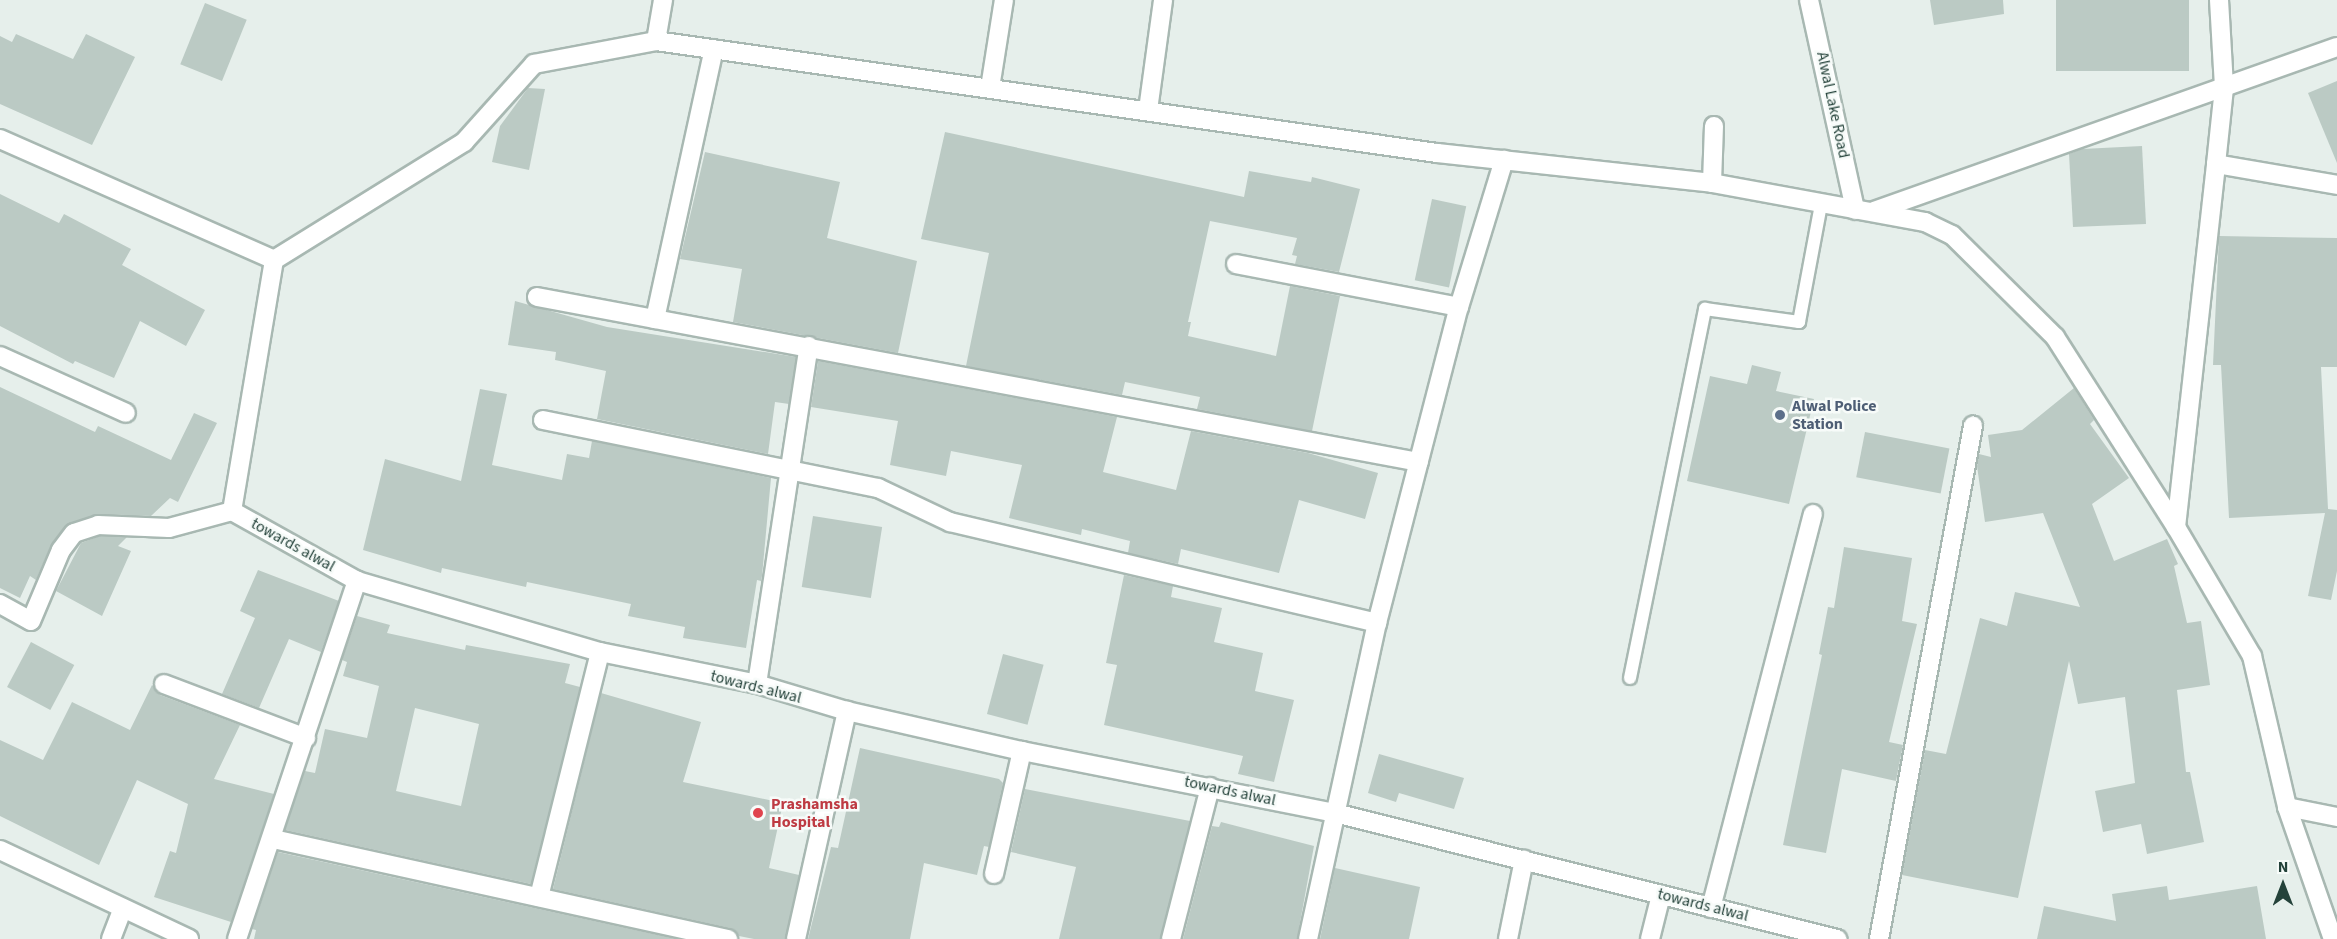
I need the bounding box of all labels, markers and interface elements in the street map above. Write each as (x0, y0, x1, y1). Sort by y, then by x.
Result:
street label: Alwal Lake Road (1812, 50, 1854, 160)
place label: Alwal Police Station (1792, 396, 1877, 434)
marker: Alwal Police Station (1773, 408, 1787, 422)
street label: towards alwal (248, 514, 338, 576)
street label: towards alwal (709, 666, 803, 708)
street label: towards alwal (1183, 772, 1277, 810)
place label: Prashamsha Hospital (771, 794, 858, 832)
marker: Prashamsha Hospital (749, 804, 767, 822)
north arrow (2253, 855, 2313, 915)
text: N (2278, 856, 2288, 878)
street label: towards alwal (1656, 884, 1750, 926)

